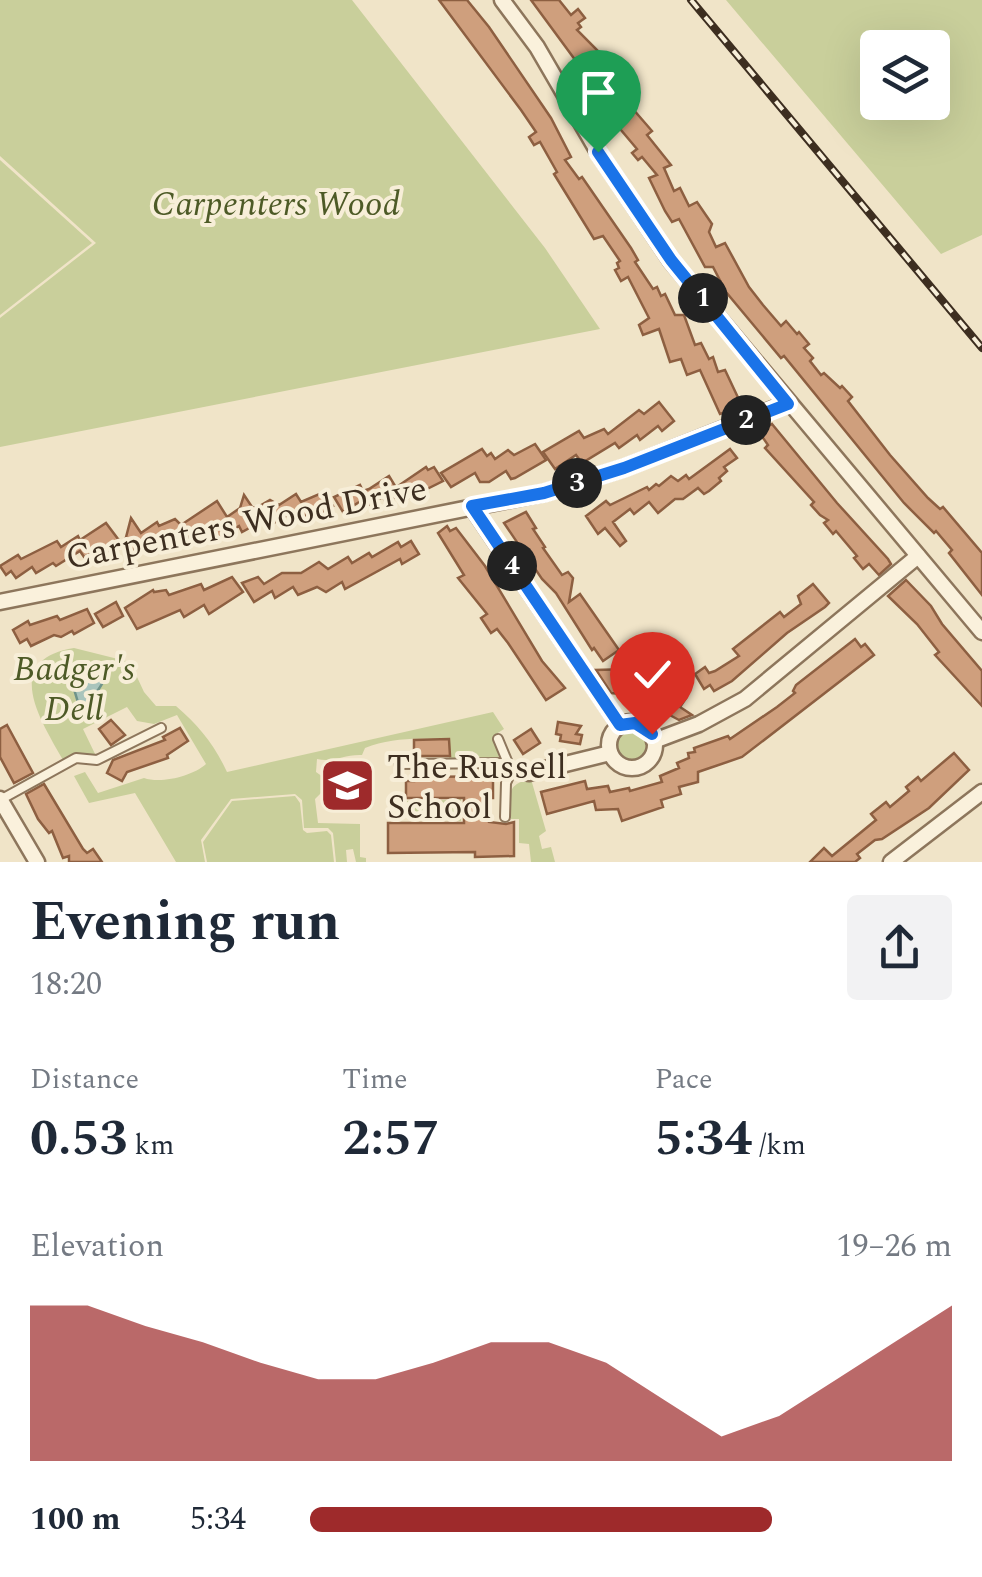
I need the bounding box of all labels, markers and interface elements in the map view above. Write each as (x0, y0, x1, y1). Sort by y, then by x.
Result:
map controls (860, 30, 950, 120)
button: layers (860, 30, 950, 120)
pin (556, 50, 641, 153)
icon: arrive (571, 65, 626, 120)
park label: Carpenters Wood (152, 178, 400, 231)
pin: 1 (678, 273, 728, 323)
text: 1 (695, 276, 711, 319)
pin: 2 (721, 395, 771, 445)
text: 2 (738, 398, 754, 441)
pin: 3 (552, 458, 602, 508)
text: 3 (569, 461, 585, 504)
street label: Carpenters Wood Drive (61, 462, 431, 584)
pin: 4 (487, 541, 537, 591)
text: 4 (504, 544, 520, 587)
pin (610, 632, 695, 735)
park label: Badger's Dell (13, 643, 135, 736)
icon: check (625, 647, 680, 702)
place label: The Russell School (387, 741, 567, 834)
school or university icon: The Russell School (318, 756, 378, 816)
text: Evening run (30, 881, 340, 964)
button: share (847, 895, 952, 1000)
text: 18:20 (30, 960, 102, 1009)
text: Distance (30, 1058, 139, 1101)
text: Time (342, 1058, 408, 1101)
text: Pace (655, 1058, 713, 1101)
text: 0.53 (30, 1101, 128, 1177)
text: 2:57 (342, 1101, 440, 1177)
text: 5:34 (655, 1101, 752, 1177)
text: km (128, 1124, 174, 1167)
text: /km (752, 1124, 806, 1167)
text: Elevation (30, 1222, 164, 1271)
text: 19–26 m (836, 1222, 952, 1271)
text: 100 m (30, 1495, 121, 1544)
text: 5:34 (190, 1495, 246, 1544)

